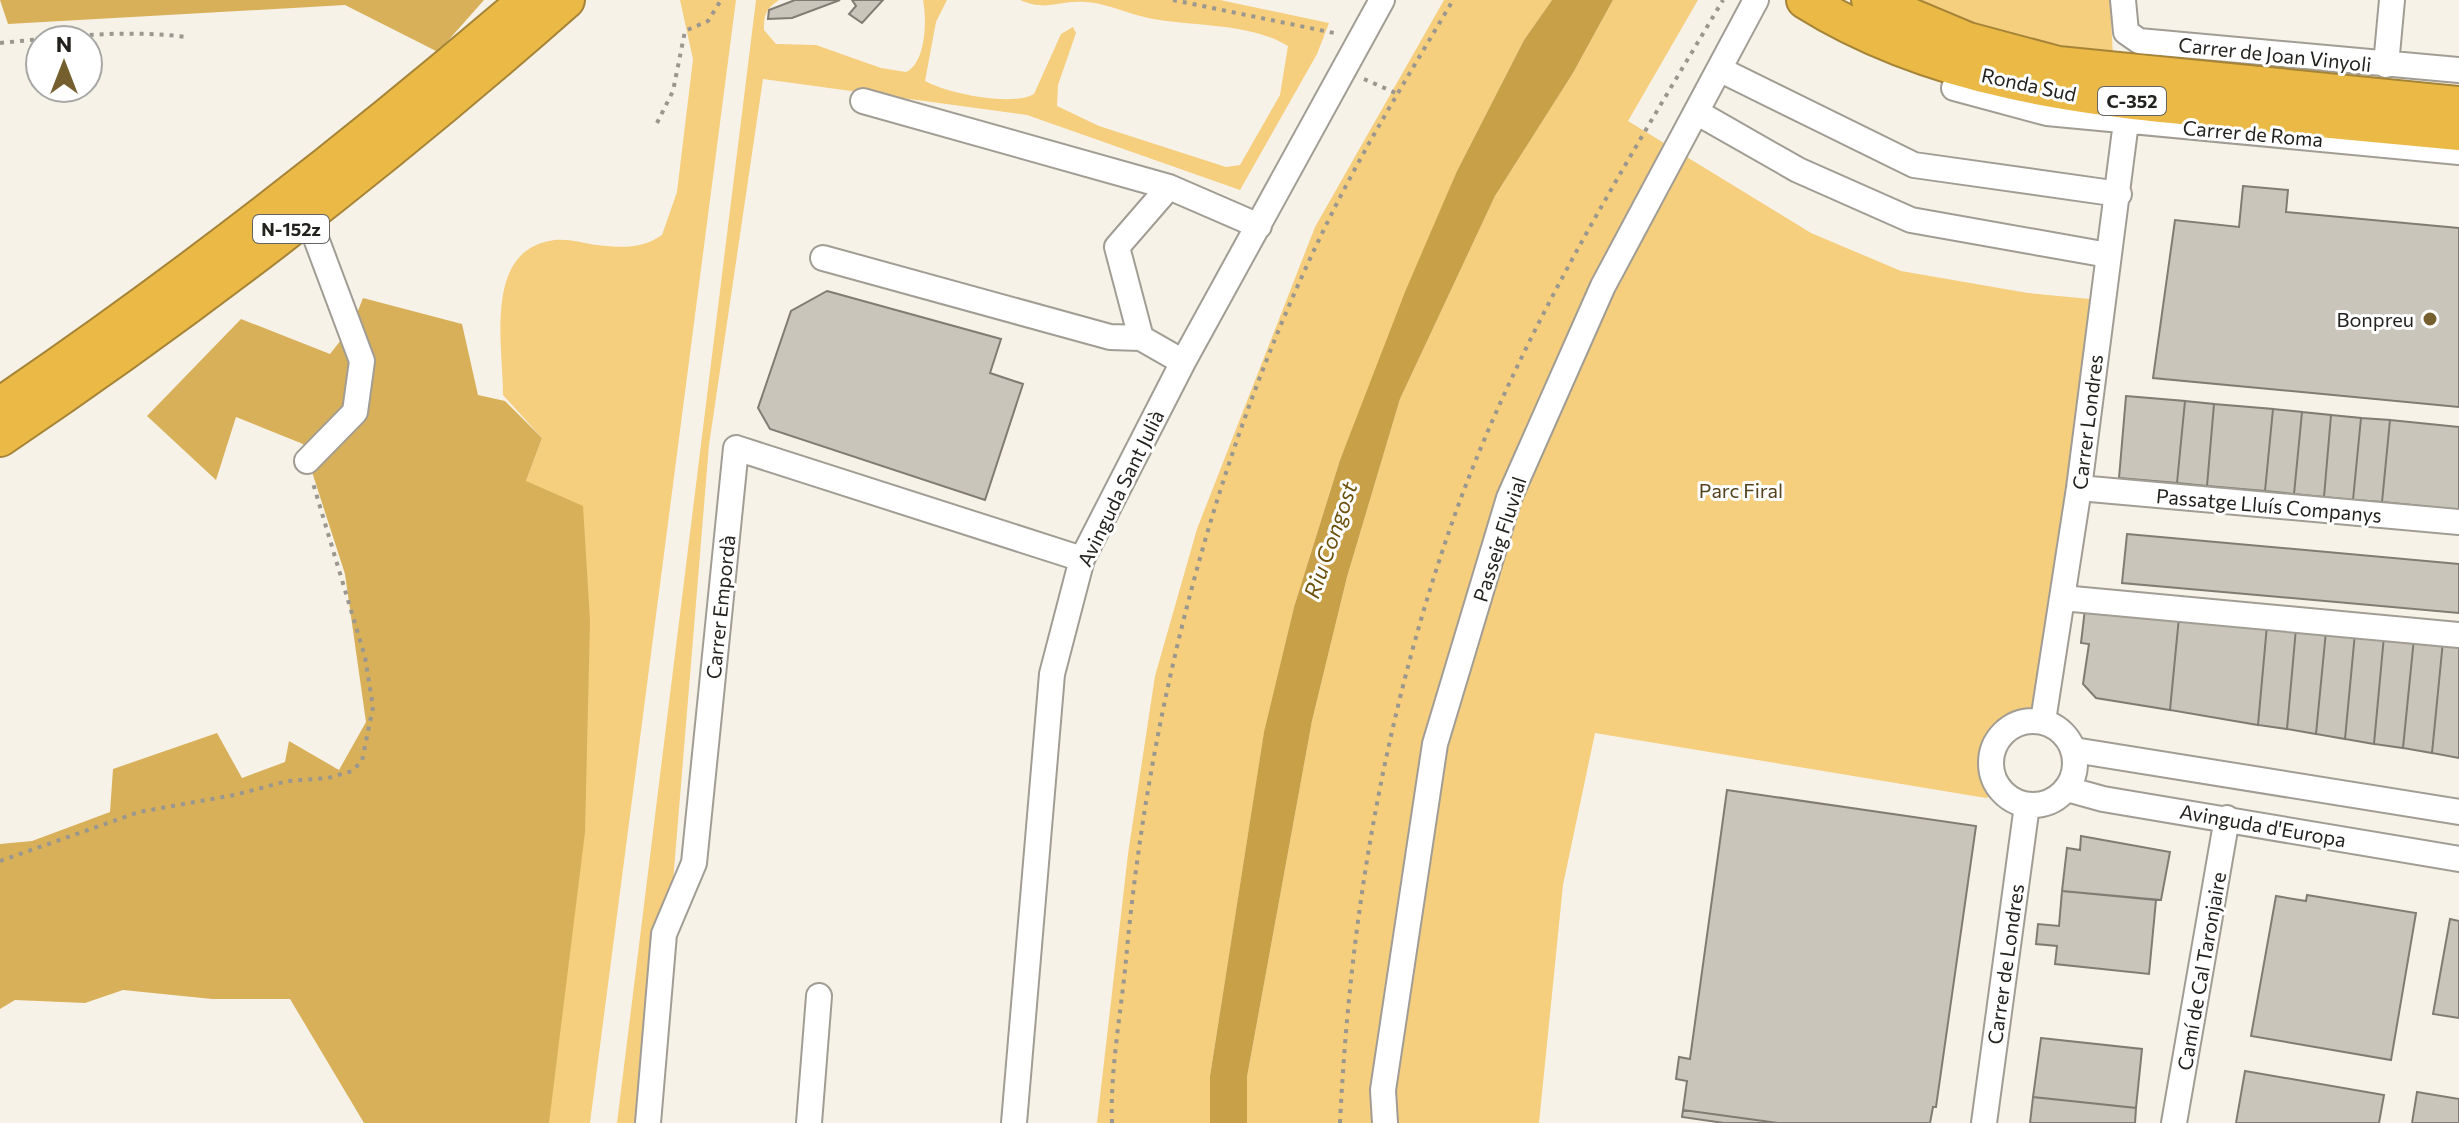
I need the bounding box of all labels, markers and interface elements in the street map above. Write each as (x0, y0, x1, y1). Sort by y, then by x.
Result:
north arrow (24, 24, 104, 104)
text: N (56, 30, 72, 57)
street label: Carrer de Joan Vinyoli (2177, 32, 2373, 76)
street label: Ronda Sud (1979, 62, 2079, 106)
road number: C-352 (2098, 87, 2166, 115)
street label: Carrer de Roma (2182, 115, 2324, 151)
road number: N-152z (253, 215, 329, 243)
place label: Bonpreu (2336, 307, 2414, 331)
marker: Bonpreu (2421, 310, 2439, 328)
street label: Carrer Londres (2067, 353, 2107, 491)
street label: Avinguda Sant Julià (1072, 406, 1168, 570)
street label: Passeig Fluvial (1467, 473, 1531, 605)
water label: Riu Congost (1297, 477, 1363, 602)
park label: Parc Firal (1699, 478, 1783, 502)
street label: Passatge Lluís Companys (2155, 483, 2383, 527)
street label: Carrer Empordà (700, 534, 740, 680)
street label: Avinguda d'Europa (2178, 799, 2348, 851)
street label: Camí de Cal Taronjaire (2172, 870, 2230, 1072)
street label: Carrer de Londres (1982, 882, 2028, 1046)

